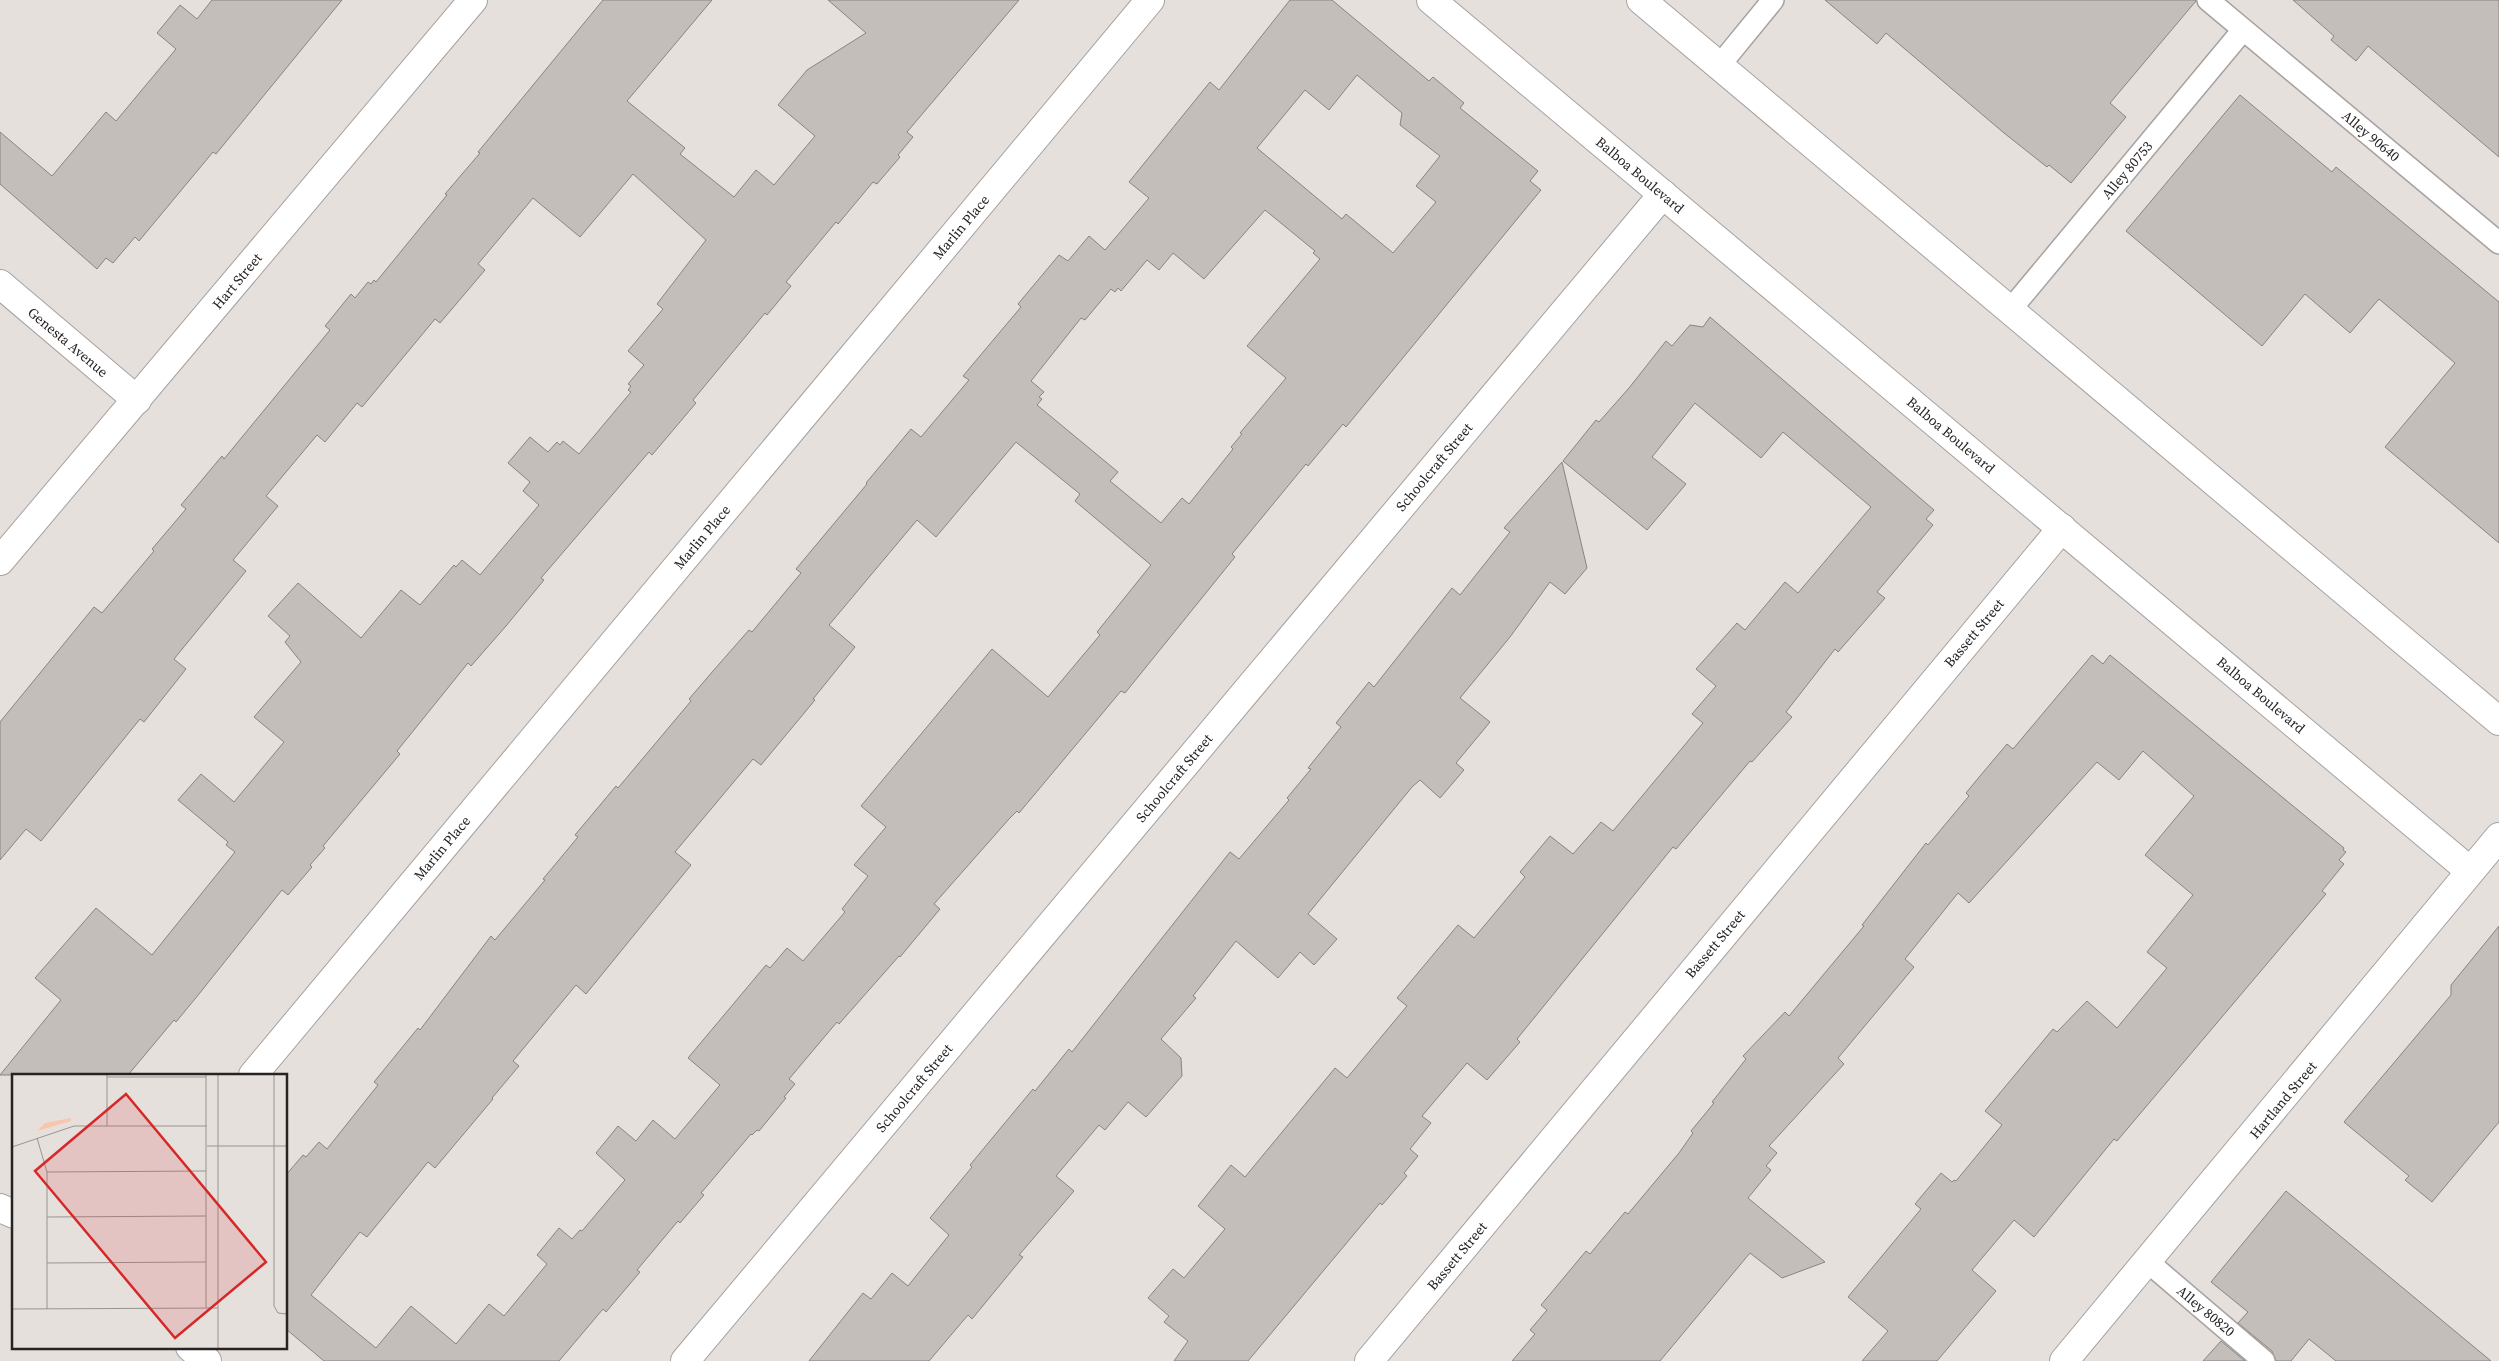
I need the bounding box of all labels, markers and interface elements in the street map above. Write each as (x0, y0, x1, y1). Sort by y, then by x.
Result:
street label: Alley 90640 (2338, 106, 2404, 166)
street label: Balboa Boulevard (1592, 132, 1688, 218)
street label: Alley 80753 (2097, 137, 2157, 203)
street label: Marlin Place (928, 190, 994, 264)
street label: Hart Street (207, 248, 267, 313)
street label: Genesta Avenue (24, 302, 112, 382)
street label: Balboa Boulevard (1903, 392, 1999, 478)
street label: Schoolcraft Street (1391, 418, 1477, 516)
street label: Marlin Place (669, 500, 735, 574)
street label: Bassett Street (1939, 594, 2009, 672)
street label: Balboa Boulevard (2213, 652, 2309, 738)
street label: Schoolcraft Street (1131, 729, 1217, 827)
street label: Marlin Place (409, 811, 475, 885)
street label: Bassett Street (1680, 905, 1750, 983)
street label: Schoolcraft Street (871, 1039, 957, 1137)
street label: Hartland Street (2245, 1057, 2322, 1143)
inset map (12, 1074, 288, 1348)
street label: Bassett Street (1422, 1217, 1492, 1295)
street label: Alley 80820 (2173, 1281, 2239, 1341)

